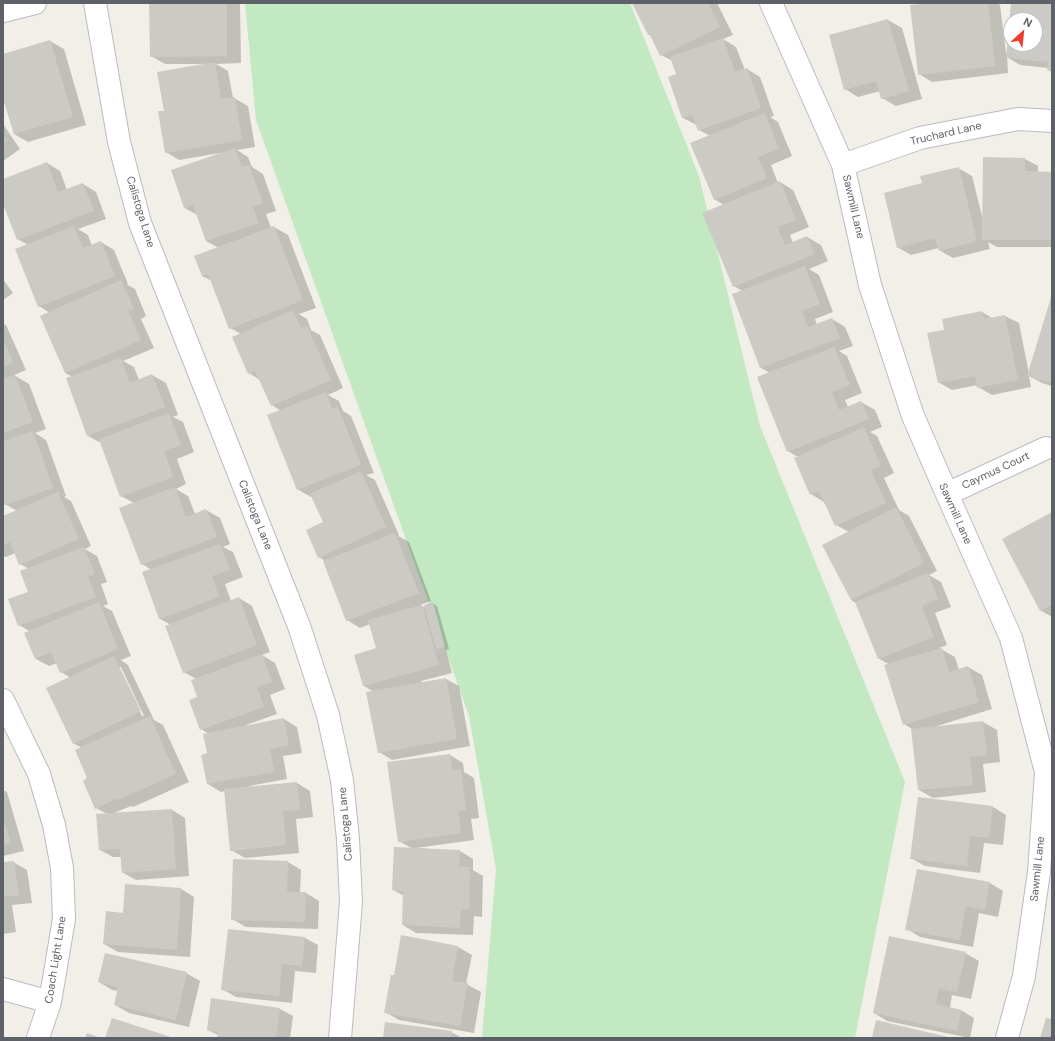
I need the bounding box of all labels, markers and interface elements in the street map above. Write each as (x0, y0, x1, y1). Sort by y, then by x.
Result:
north arrow (1003, 12, 1043, 52)
text: N (1021, 14, 1035, 30)
street label: Truchard Lane (909, 119, 983, 149)
street label: Sawmill Lane (839, 174, 867, 240)
street label: Calistoga Lane (123, 175, 157, 249)
street label: Caymus Court (960, 449, 1032, 493)
street label: Calistoga Lane (235, 478, 275, 552)
street label: Sawmill Lane (936, 482, 974, 546)
street label: Calistoga Lane (336, 787, 356, 861)
street label: Sawmill Lane (1028, 836, 1048, 902)
street label: Coach Light Lane (43, 915, 69, 1005)

